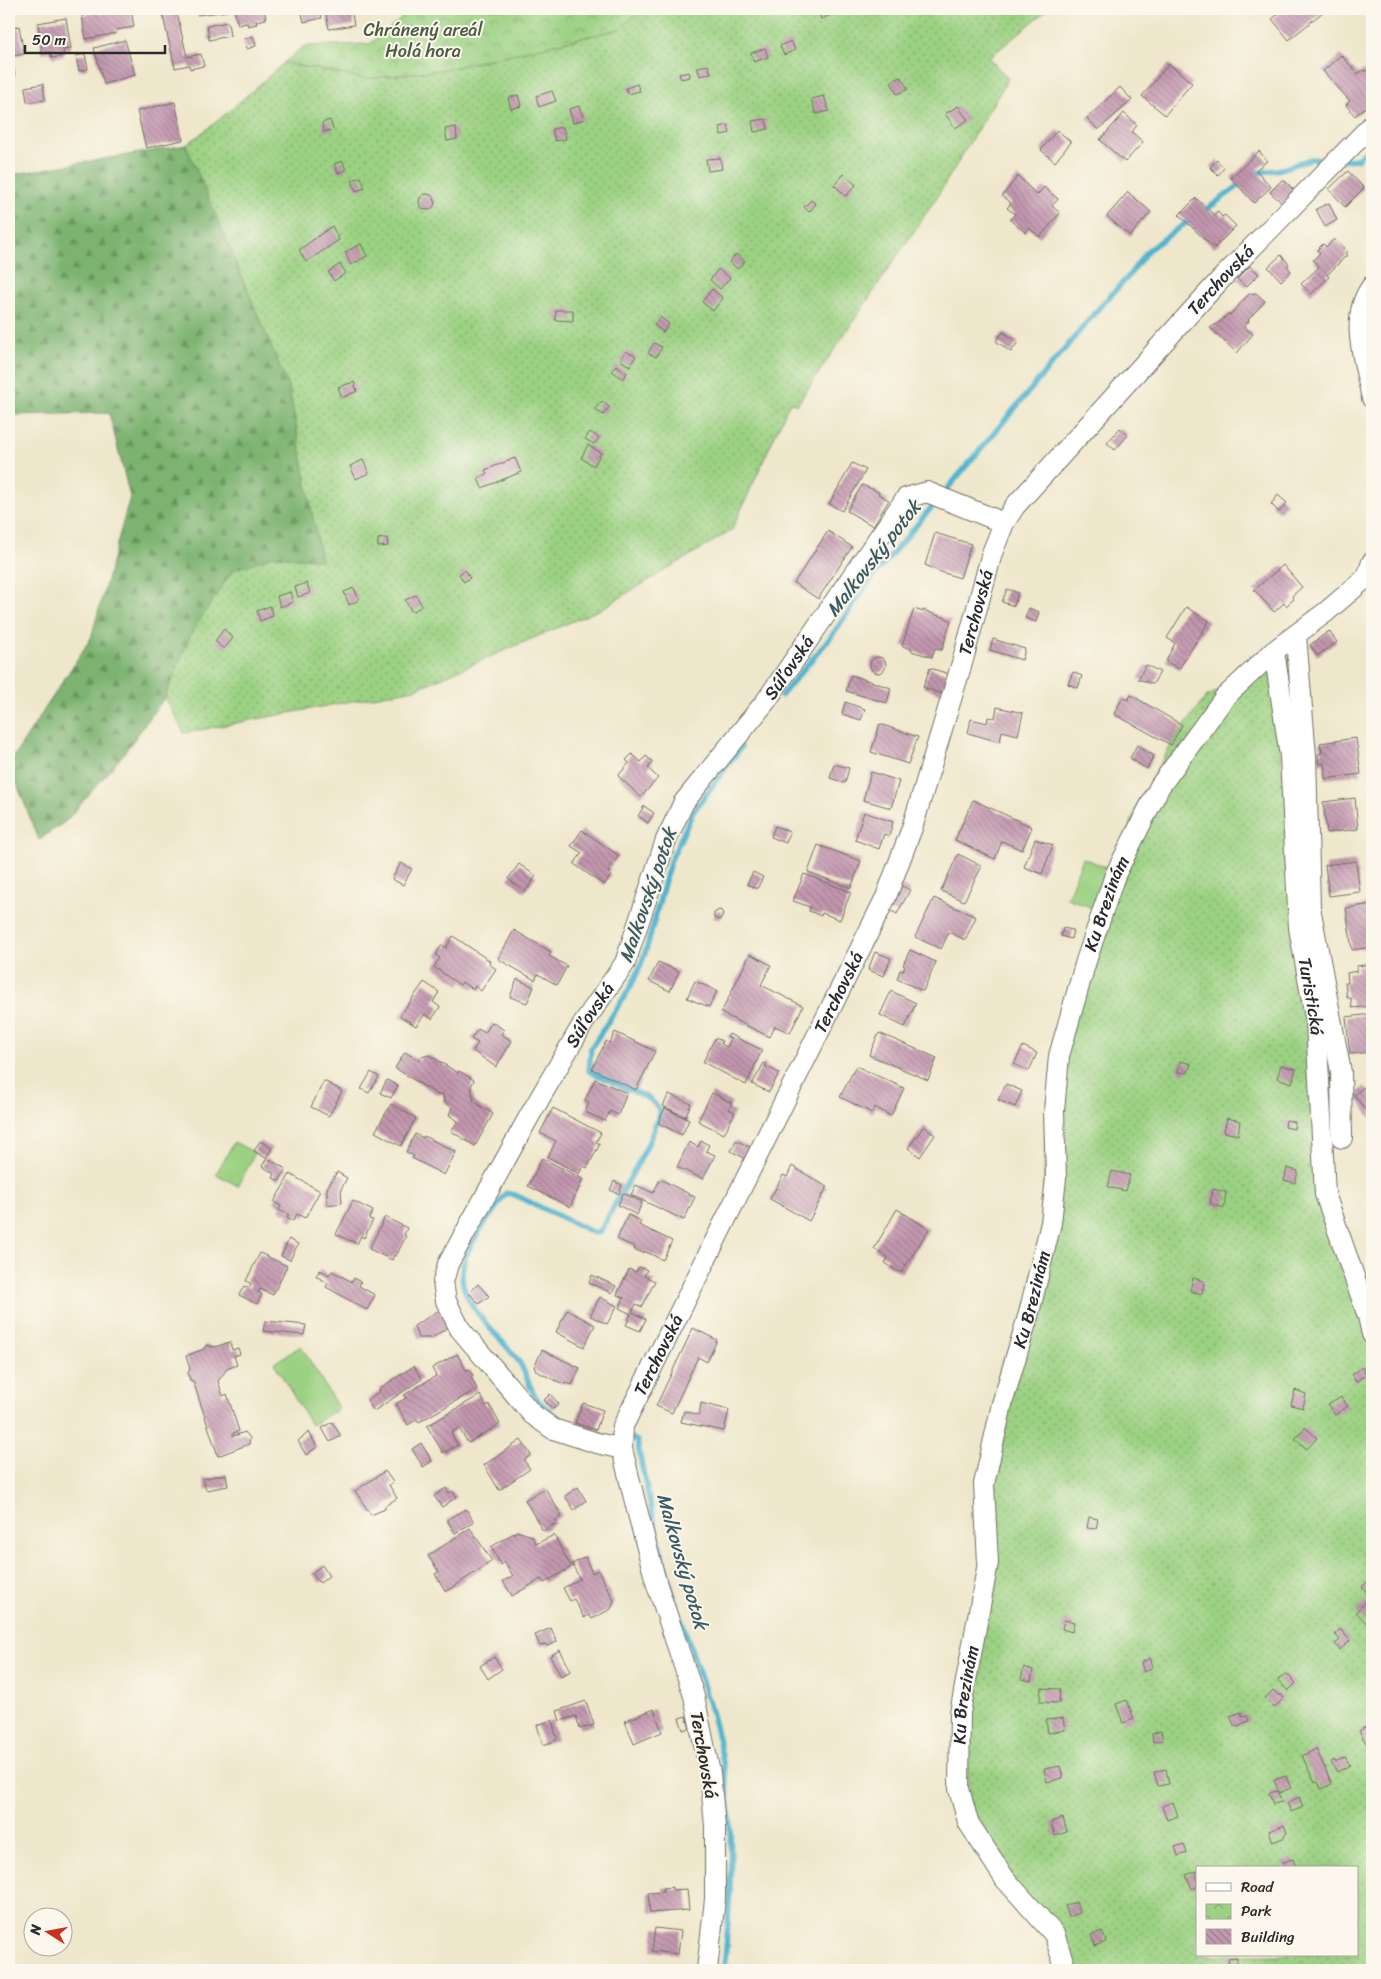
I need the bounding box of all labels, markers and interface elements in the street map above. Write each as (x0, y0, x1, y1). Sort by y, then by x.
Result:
park label: Chránený areál Holá hora (363, 14, 483, 67)
scale bar (25, 22, 165, 54)
text: 50 m (32, 27, 67, 53)
street label: Terchovská (1179, 237, 1263, 323)
water label: Malkovský potok (817, 491, 931, 624)
street label: Terchovská (949, 566, 1003, 659)
street label: Súľovská (755, 629, 823, 707)
water label: Malkovský potok (609, 821, 687, 967)
street label: Ku Brezinám (1074, 850, 1138, 956)
street label: Terchovská (805, 946, 872, 1039)
street label: Turistická (1289, 955, 1333, 1036)
street label: Súľovská (556, 976, 623, 1054)
street label: Ku Brezinám (1003, 1247, 1060, 1352)
street label: Terchovská (624, 1309, 692, 1402)
water label: Malkovský potok (647, 1489, 719, 1636)
street label: Ku Brezinám (944, 1643, 988, 1745)
street label: Terchovská (681, 1709, 727, 1801)
legend (1196, 1866, 1358, 1956)
text: Road (1241, 1874, 1274, 1900)
text: Park (1241, 1898, 1272, 1924)
north arrow (22, 1906, 72, 1956)
text: N (22, 1922, 49, 1938)
text: Building (1241, 1924, 1295, 1950)

